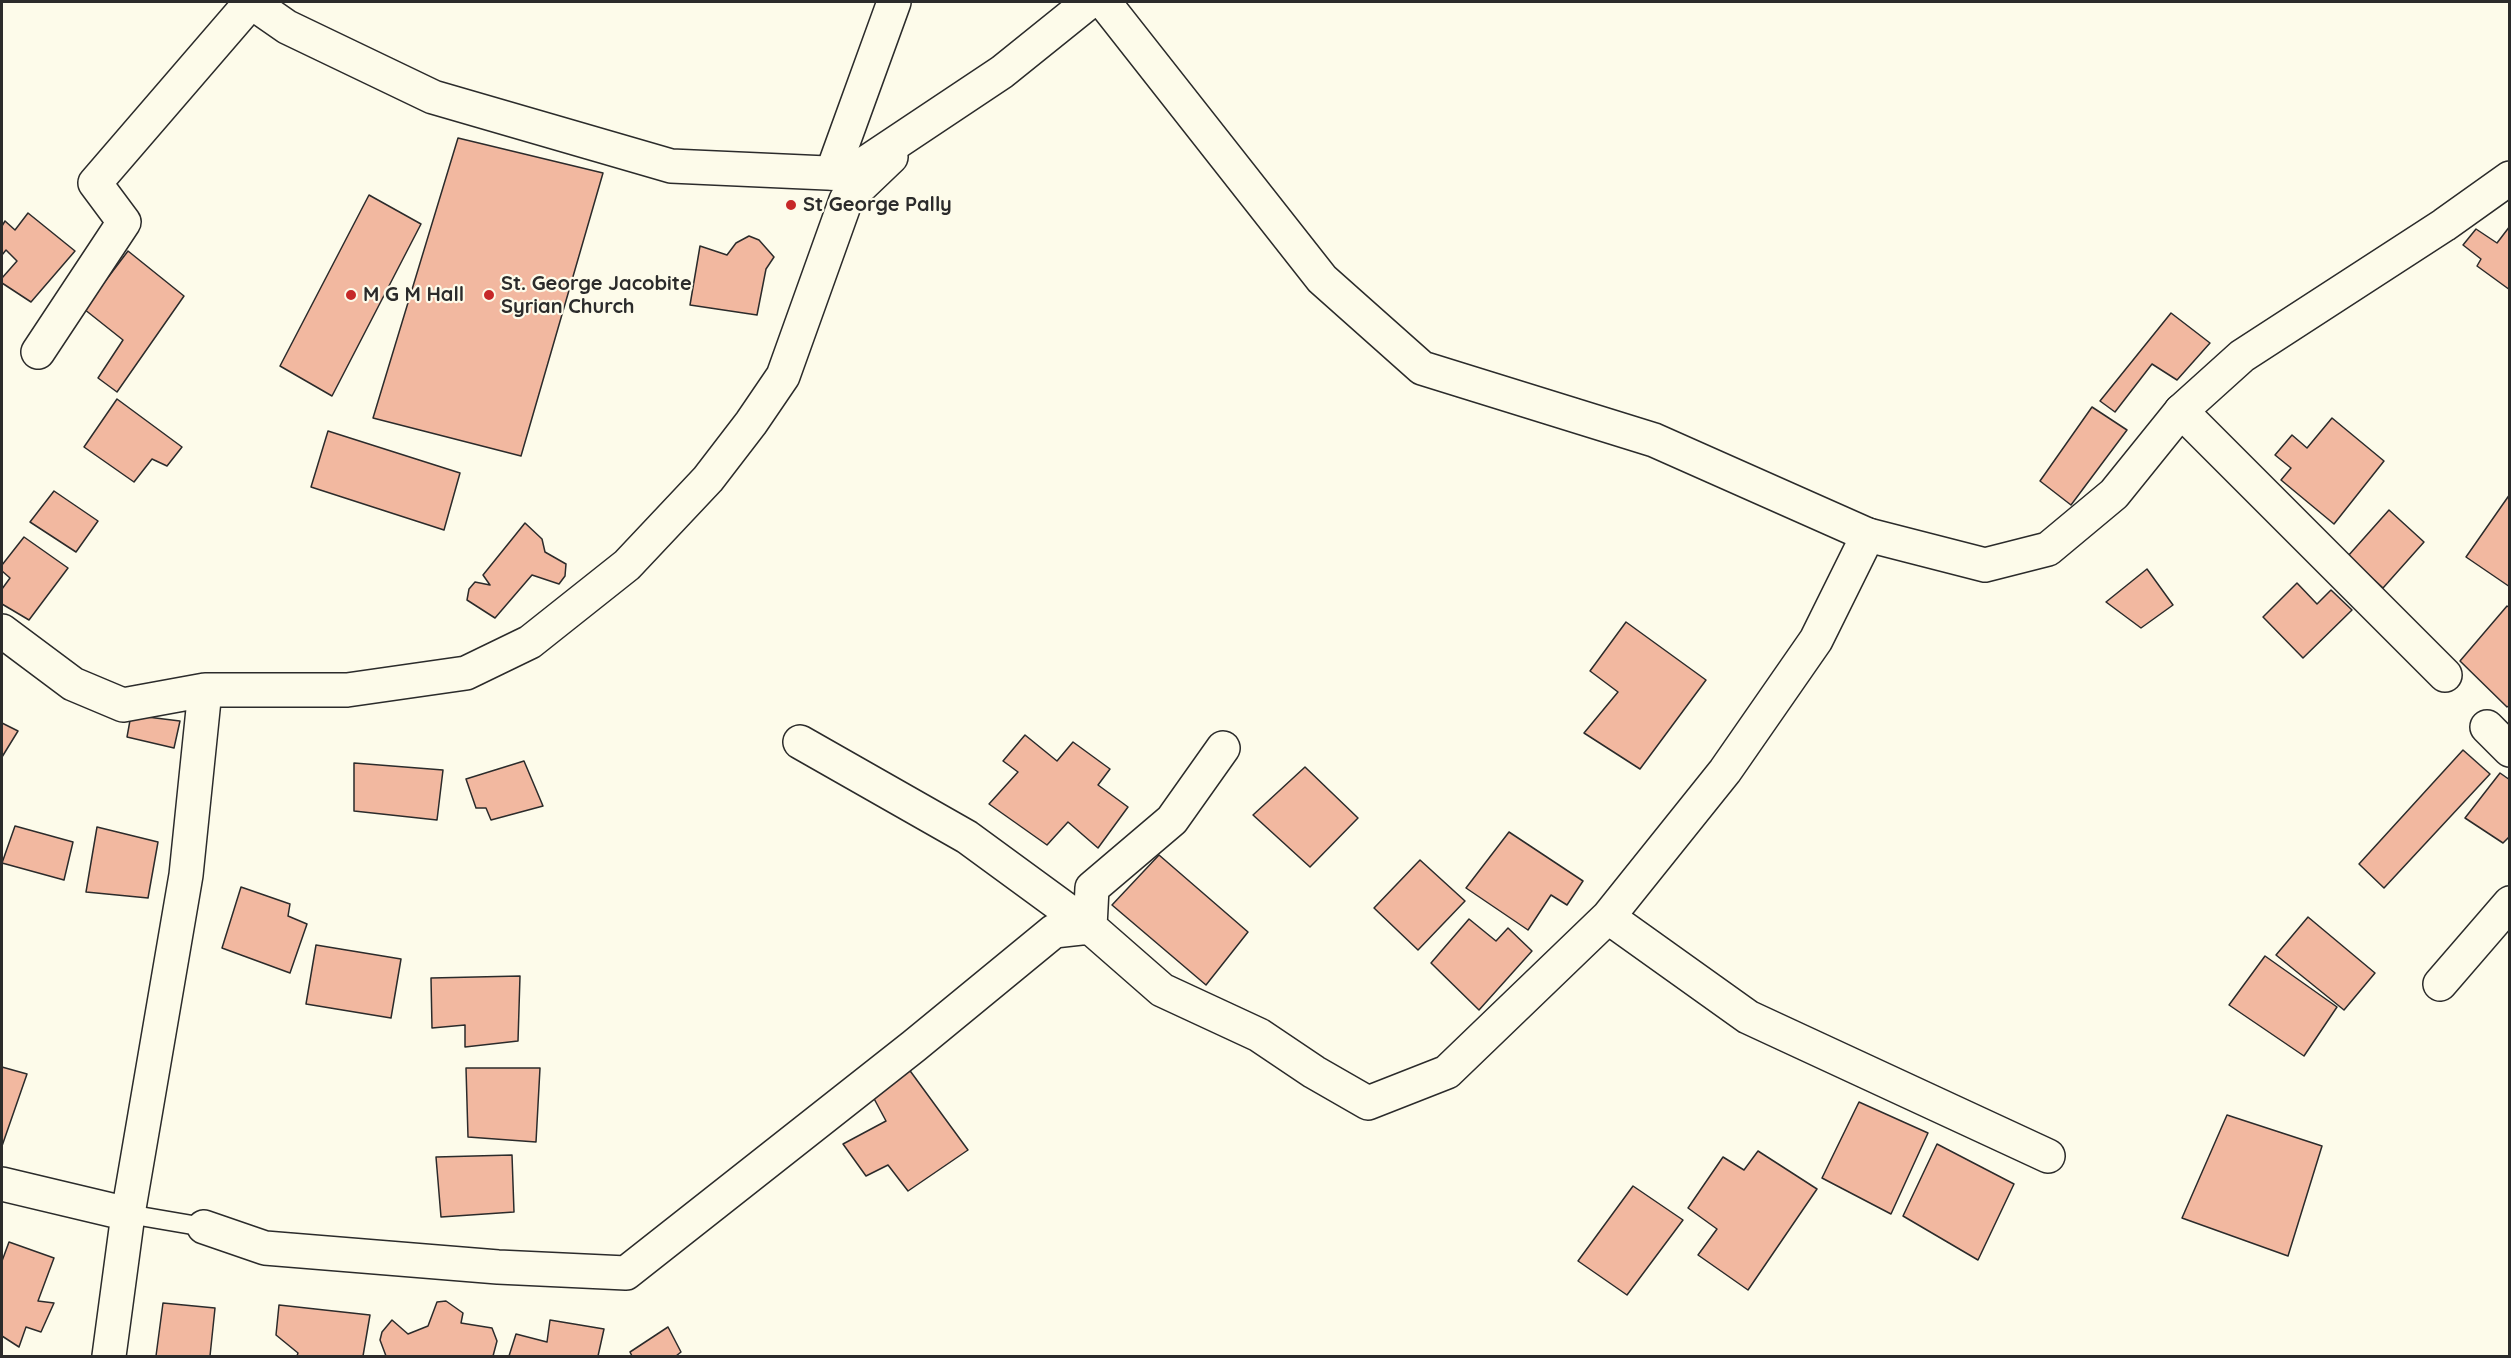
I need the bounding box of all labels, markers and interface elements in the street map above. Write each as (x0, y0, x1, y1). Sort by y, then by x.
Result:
place label: St George Pally (803, 193, 952, 217)
marker: St George Pally (784, 198, 798, 212)
place label: St. George Jacobite Syrian Church (501, 272, 692, 319)
place label: M G M Hall (363, 283, 464, 307)
marker: M G M Hall (344, 288, 358, 302)
marker: St. George Jacobite Syrian Church (482, 288, 496, 302)

